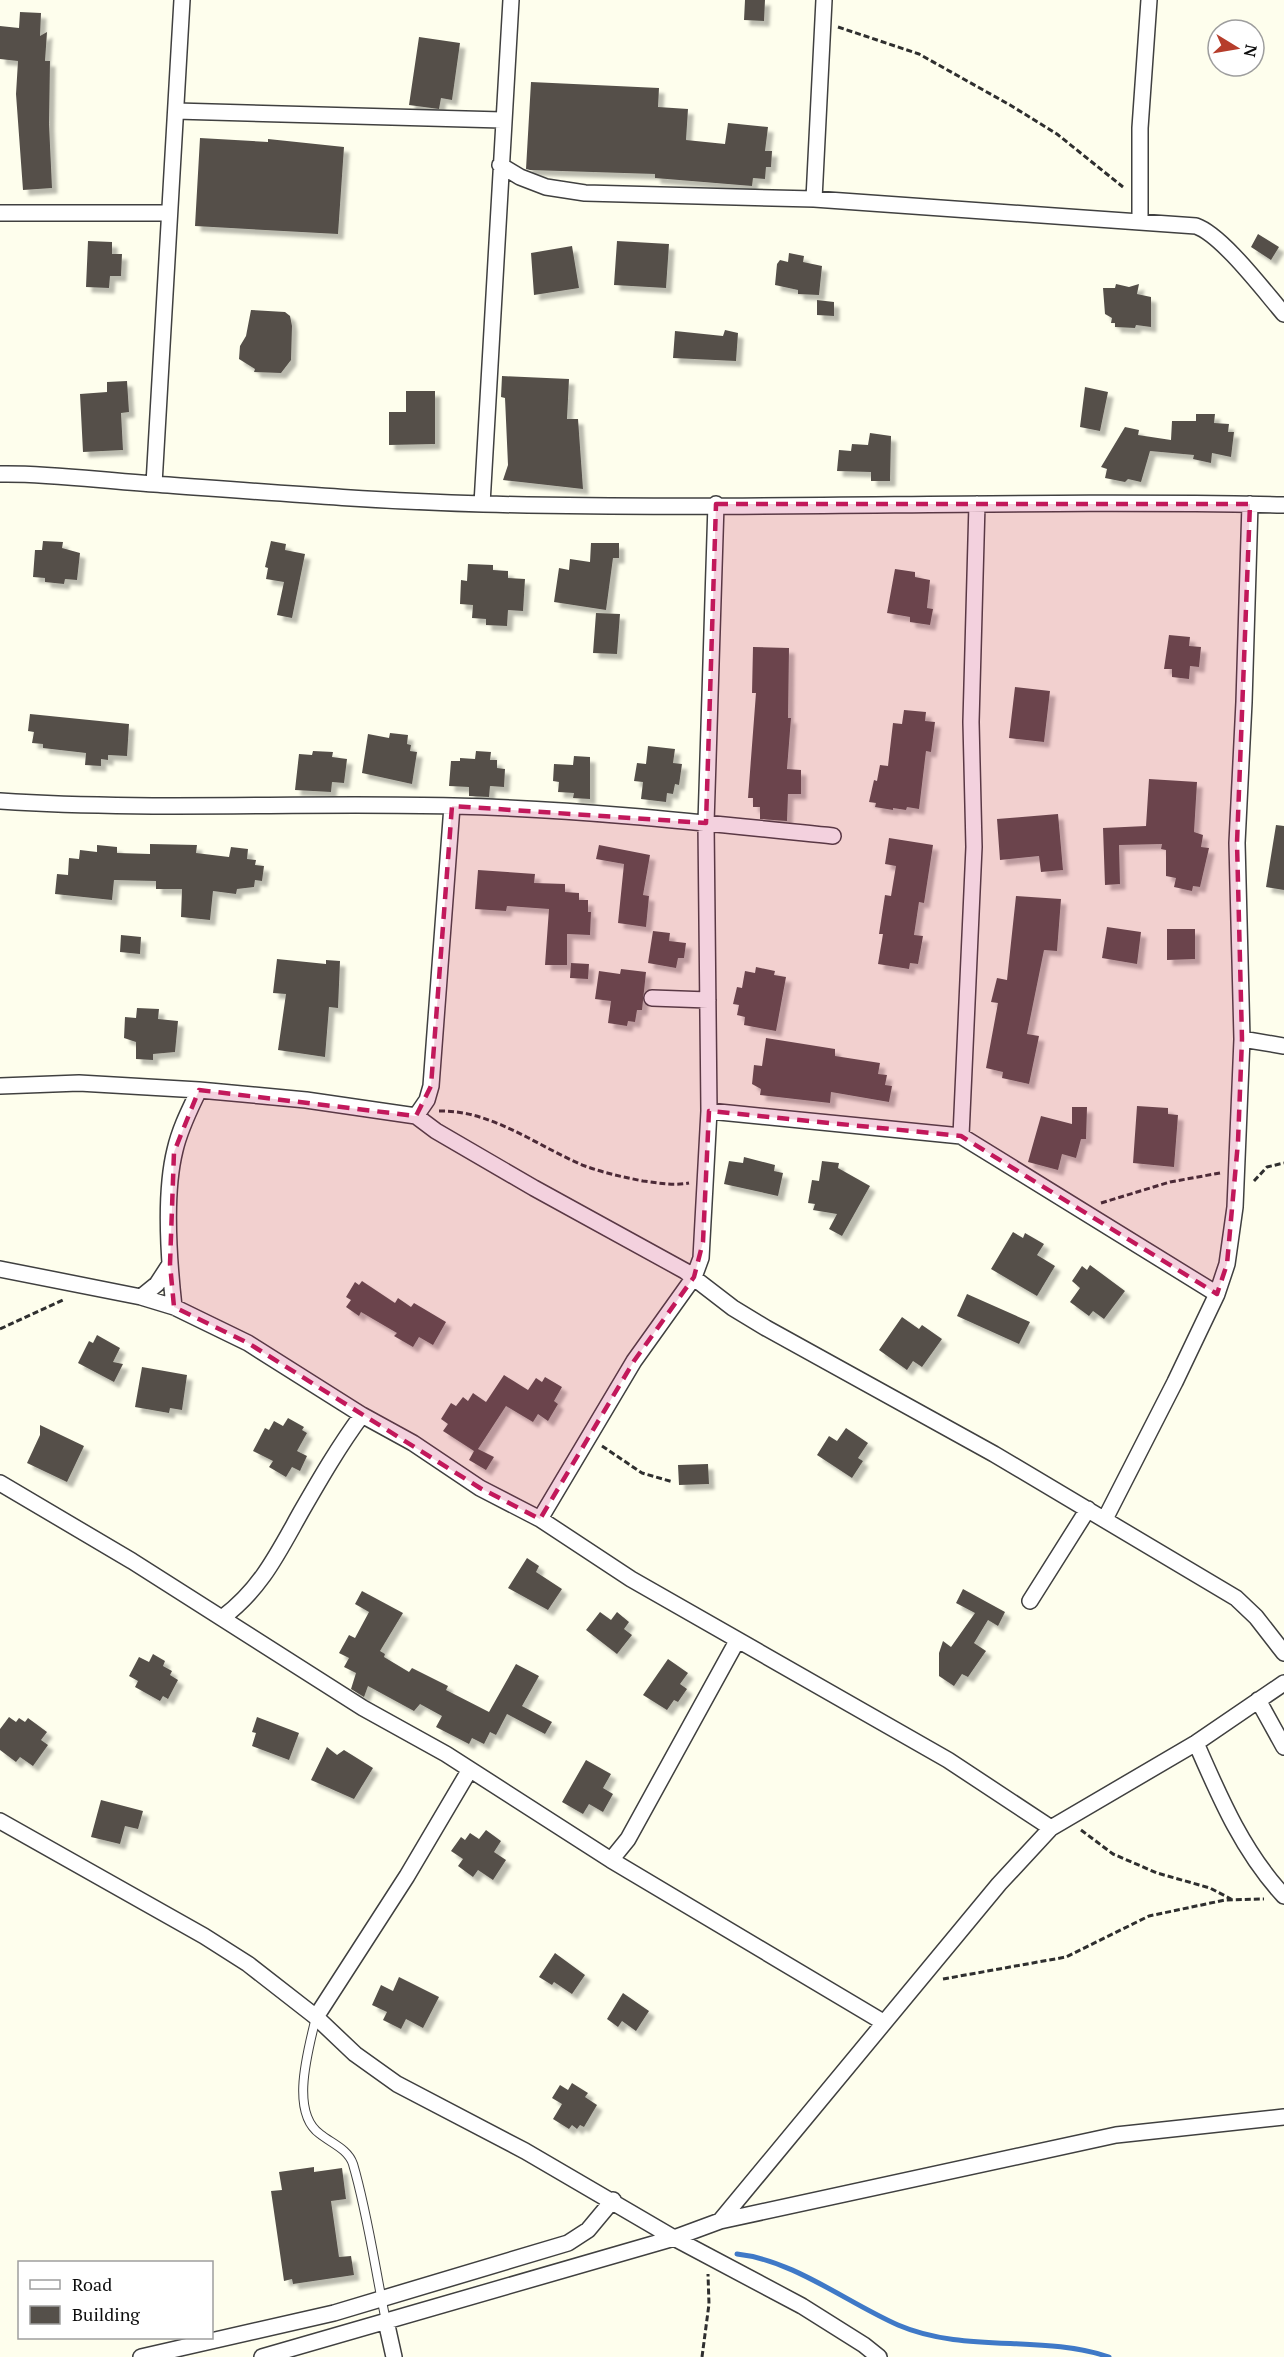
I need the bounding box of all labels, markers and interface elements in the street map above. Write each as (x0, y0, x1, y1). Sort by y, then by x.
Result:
north arrow (1206, 18, 1266, 78)
text: N (1239, 43, 1263, 59)
legend (18, 2261, 213, 2339)
text: Road (72, 2272, 112, 2296)
text: Building (72, 2302, 140, 2326)

